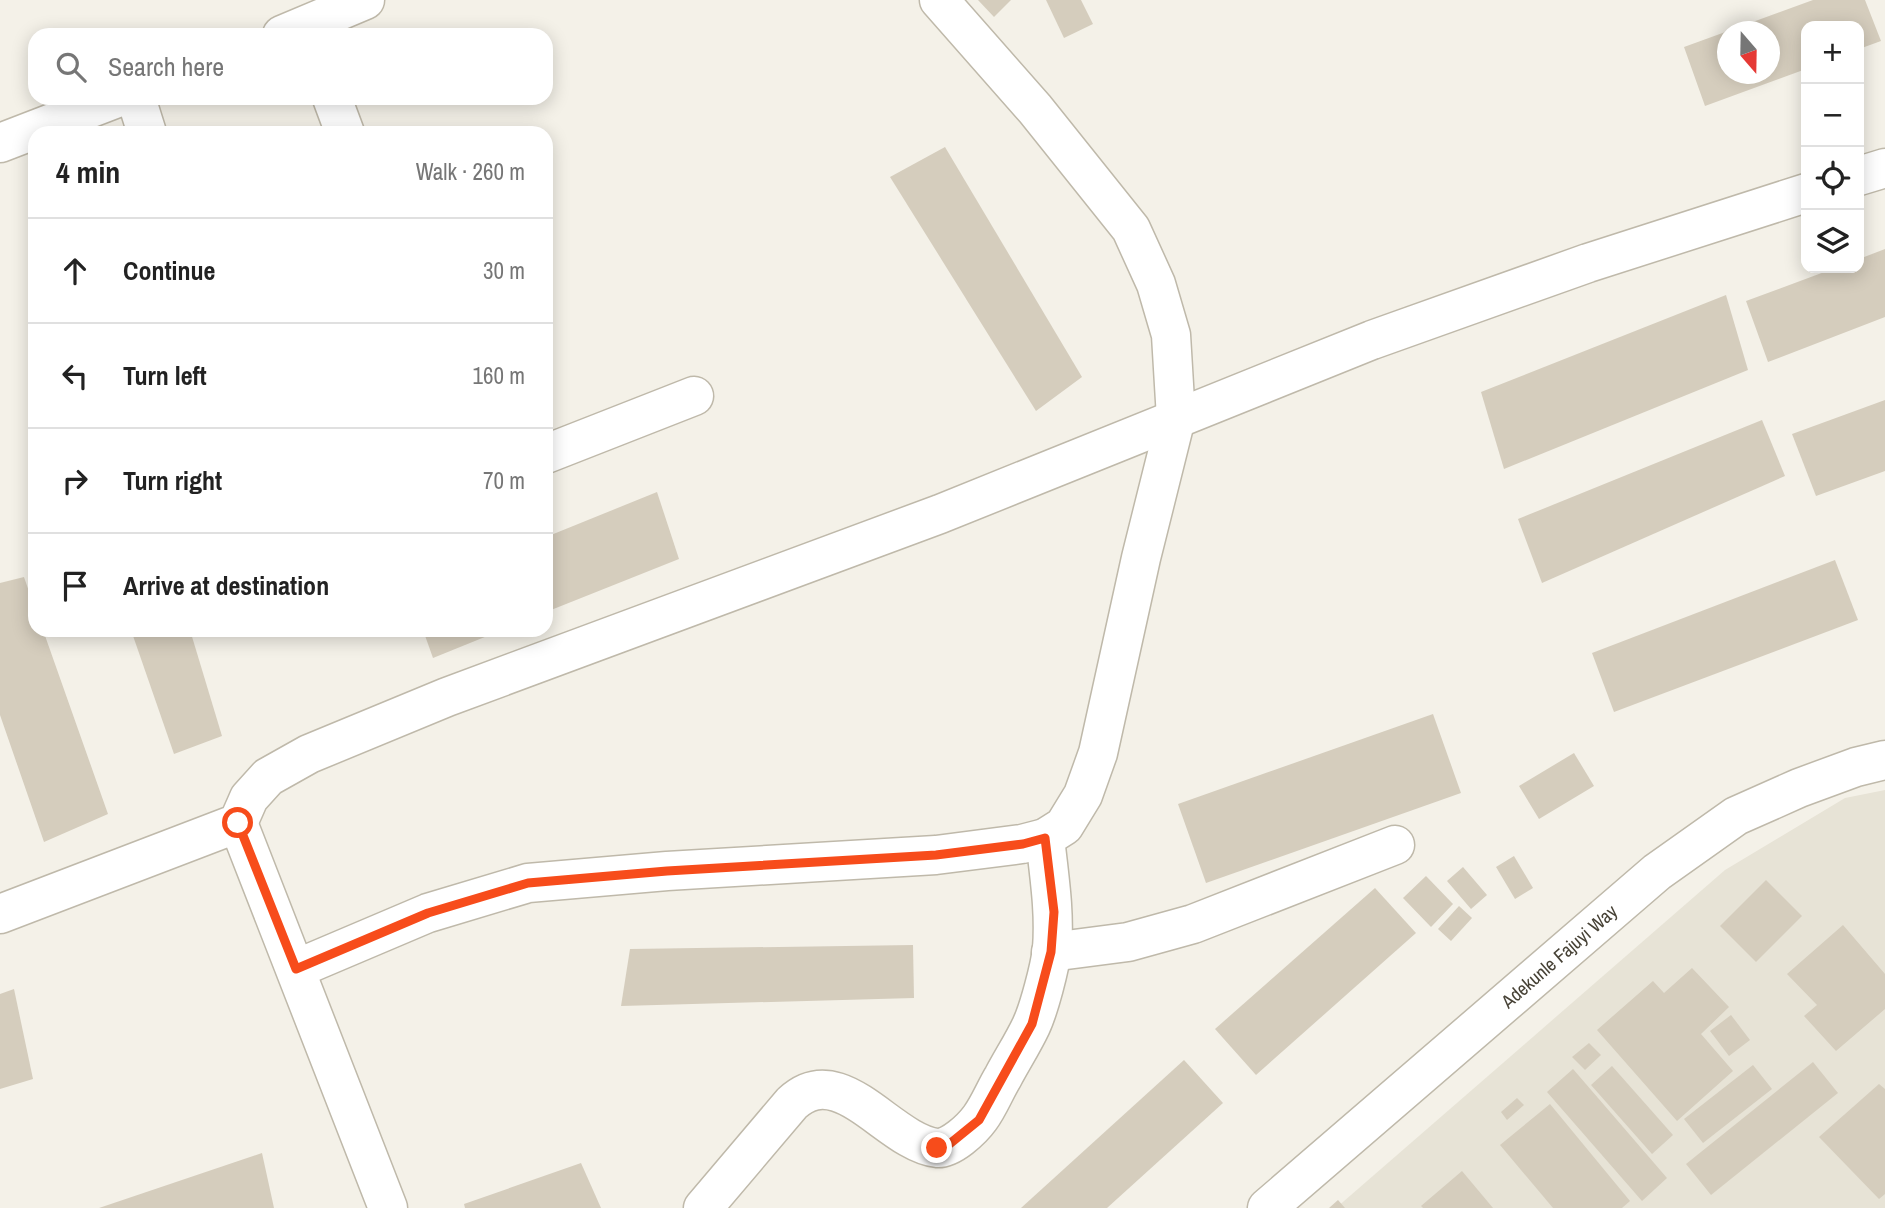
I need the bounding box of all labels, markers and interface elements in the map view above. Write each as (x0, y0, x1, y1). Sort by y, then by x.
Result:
north arrow (1717, 21, 1780, 84)
map controls (1801, 21, 1864, 273)
button: + (1801, 21, 1864, 84)
search box (28, 28, 553, 105)
icon: search (52, 48, 90, 86)
text: Search here (108, 49, 224, 84)
button: − (1801, 84, 1864, 147)
button: locate (1801, 147, 1864, 210)
text: 4 min (56, 152, 120, 192)
text: Walk · 260 m (416, 156, 525, 187)
button: layers (1801, 210, 1864, 273)
icon: ahead (56, 252, 94, 290)
text: Continue (123, 253, 215, 288)
text: 30 m (483, 255, 525, 286)
icon: left (56, 357, 94, 395)
text: Turn left (123, 358, 207, 393)
text: 160 m (473, 360, 525, 391)
icon: right (56, 462, 94, 500)
text: Turn right (123, 463, 222, 498)
text: 70 m (483, 465, 525, 496)
icon: arrive (56, 567, 94, 605)
text: Arrive at destination (123, 568, 329, 603)
route start (222, 807, 253, 838)
street label: Adekunle Fajuyi Way (1495, 898, 1623, 1014)
route end (921, 1132, 952, 1163)

